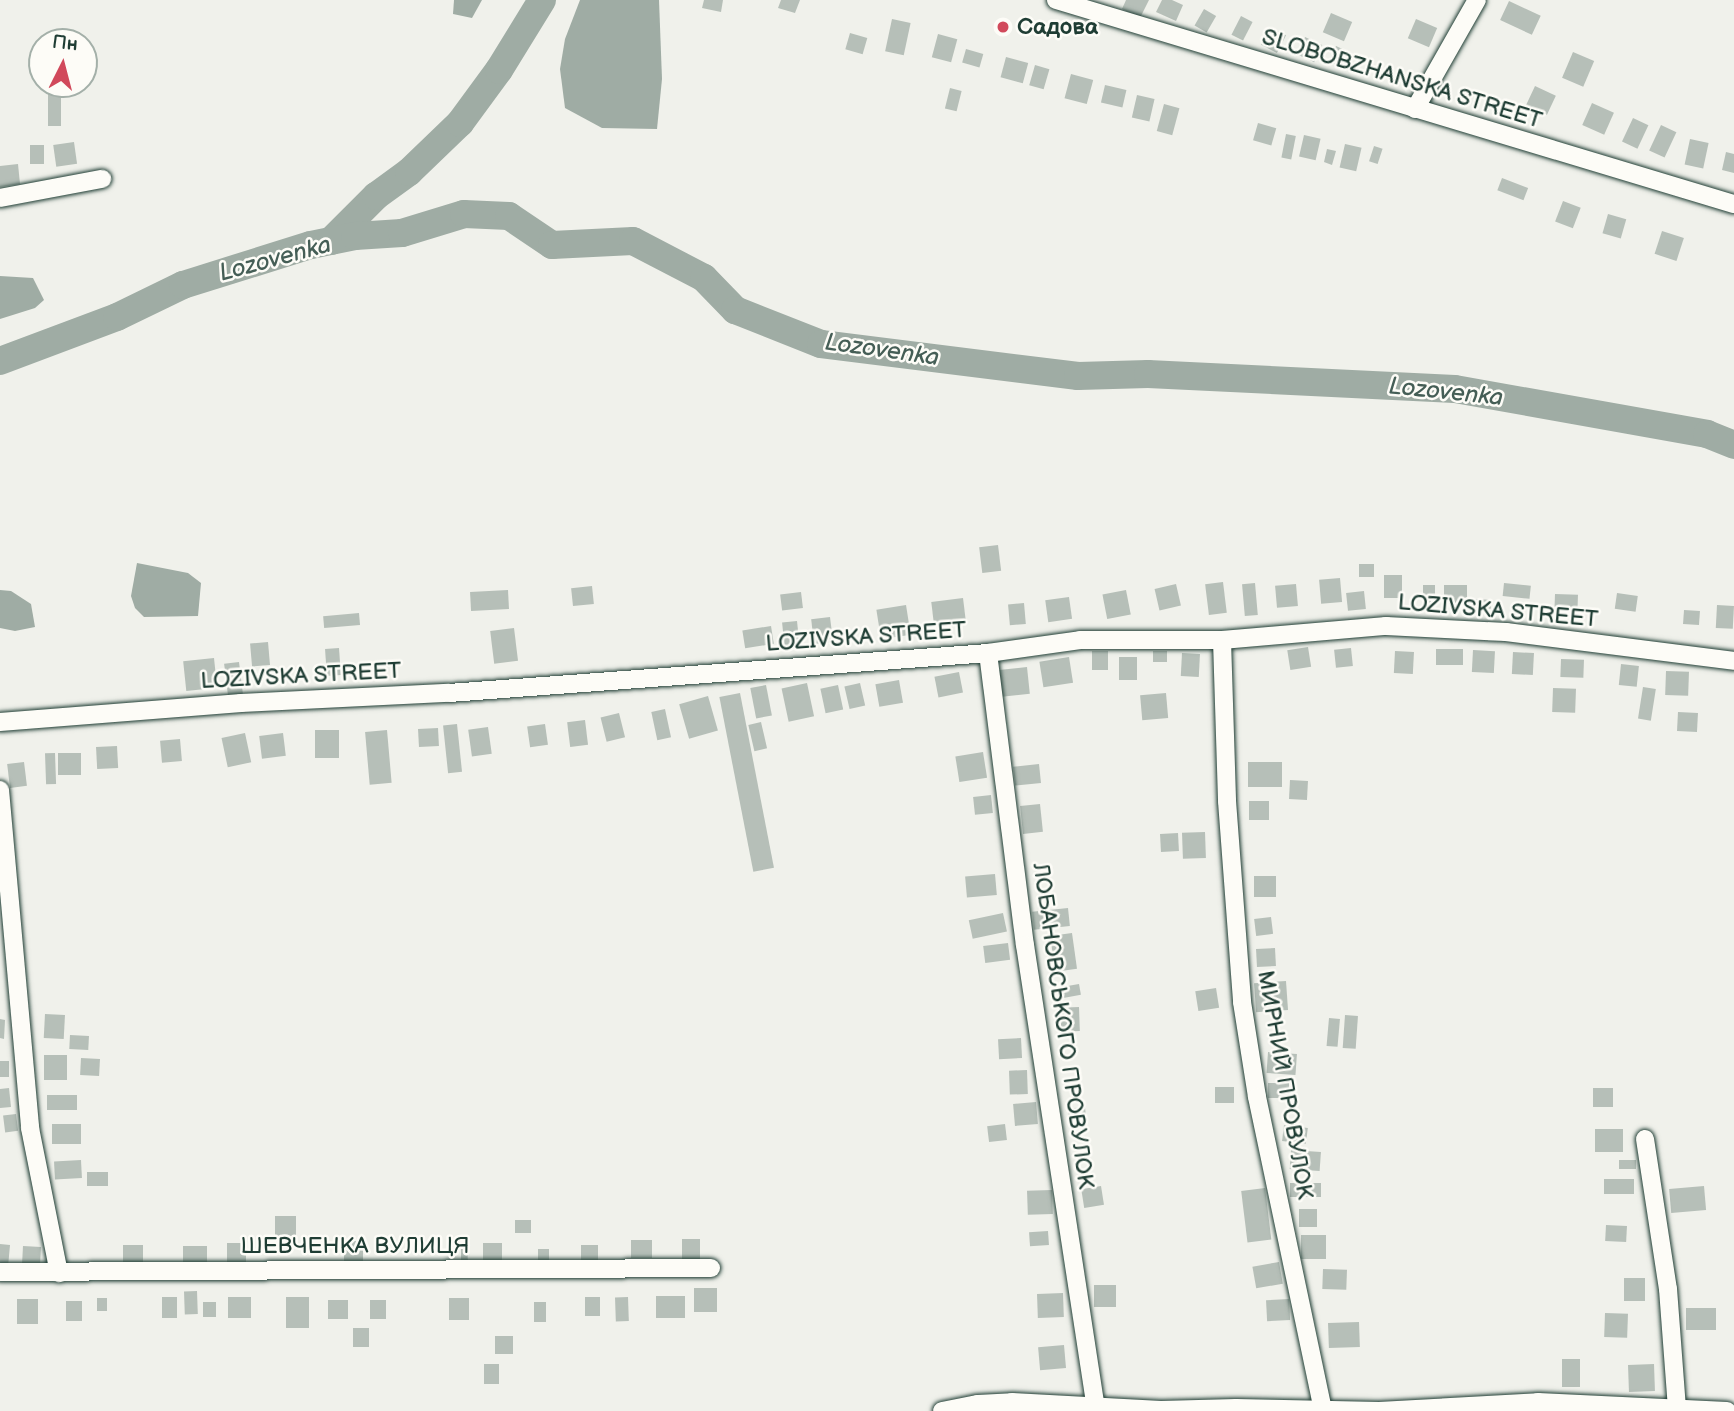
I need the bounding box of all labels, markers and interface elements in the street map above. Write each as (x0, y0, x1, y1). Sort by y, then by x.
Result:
place label: Садова (1017, 13, 1098, 41)
marker: Садова (995, 19, 1011, 35)
street label: SLOBOBZHANSKA STREET (1258, 23, 1546, 135)
north arrow (28, 28, 98, 98)
text: Пн (51, 31, 79, 56)
water label: Lozovenka (216, 230, 334, 288)
water label: Lozovenka (823, 328, 941, 372)
water label: Lozovenka (1387, 372, 1505, 412)
street label: LOZIVSKA STREET (1396, 588, 1600, 634)
street label: LOZIVSKA STREET (764, 616, 968, 658)
street label: LOZIVSKA STREET (200, 657, 402, 695)
street label: ЛОБАНОВСЬКОГО ПРОВУЛОК (1026, 861, 1100, 1191)
street label: МИРНИЙ ПРОВУЛОК (1251, 968, 1319, 1202)
street label: ШЕВЧЕНКА ВУЛИЦЯ (240, 1232, 470, 1260)

